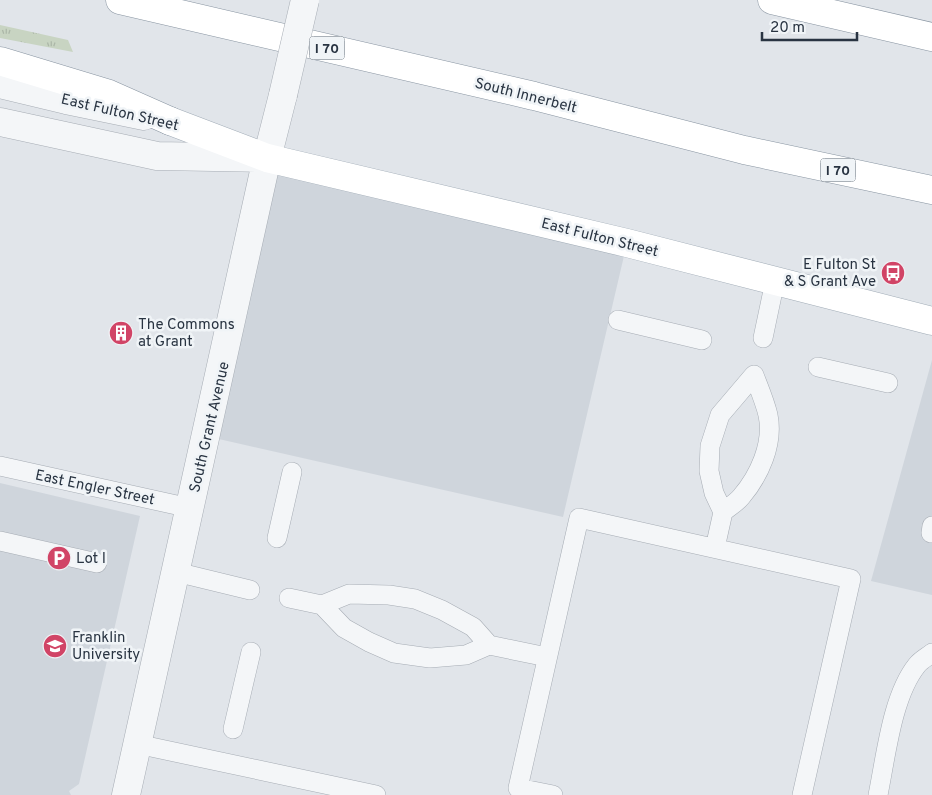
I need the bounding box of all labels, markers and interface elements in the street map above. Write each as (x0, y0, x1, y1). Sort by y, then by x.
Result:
scale bar (762, 10, 857, 42)
text: 20 m (770, 19, 805, 38)
road number: I 70 (310, 36, 344, 59)
street label: South Innerbelt (473, 75, 579, 118)
street label: East Fulton Street (59, 91, 180, 136)
road number: I 70 (820, 158, 856, 182)
street label: East Fulton Street (539, 215, 660, 262)
place label: E Fulton St & S Grant Ave (784, 256, 876, 292)
bus stop icon: E Fulton St & S Grant Ave (880, 260, 906, 286)
place label: The Commons at Grant (138, 316, 235, 352)
building icon: The Commons at Grant (108, 320, 134, 346)
street label: South Grant Avenue (186, 360, 235, 495)
street label: East Engler Street (33, 467, 156, 510)
parking icon: Lot I (46, 545, 72, 571)
place label: Lot I (76, 550, 106, 569)
place label: Franklin University (72, 629, 140, 665)
school or university icon: Franklin University (42, 633, 68, 659)

